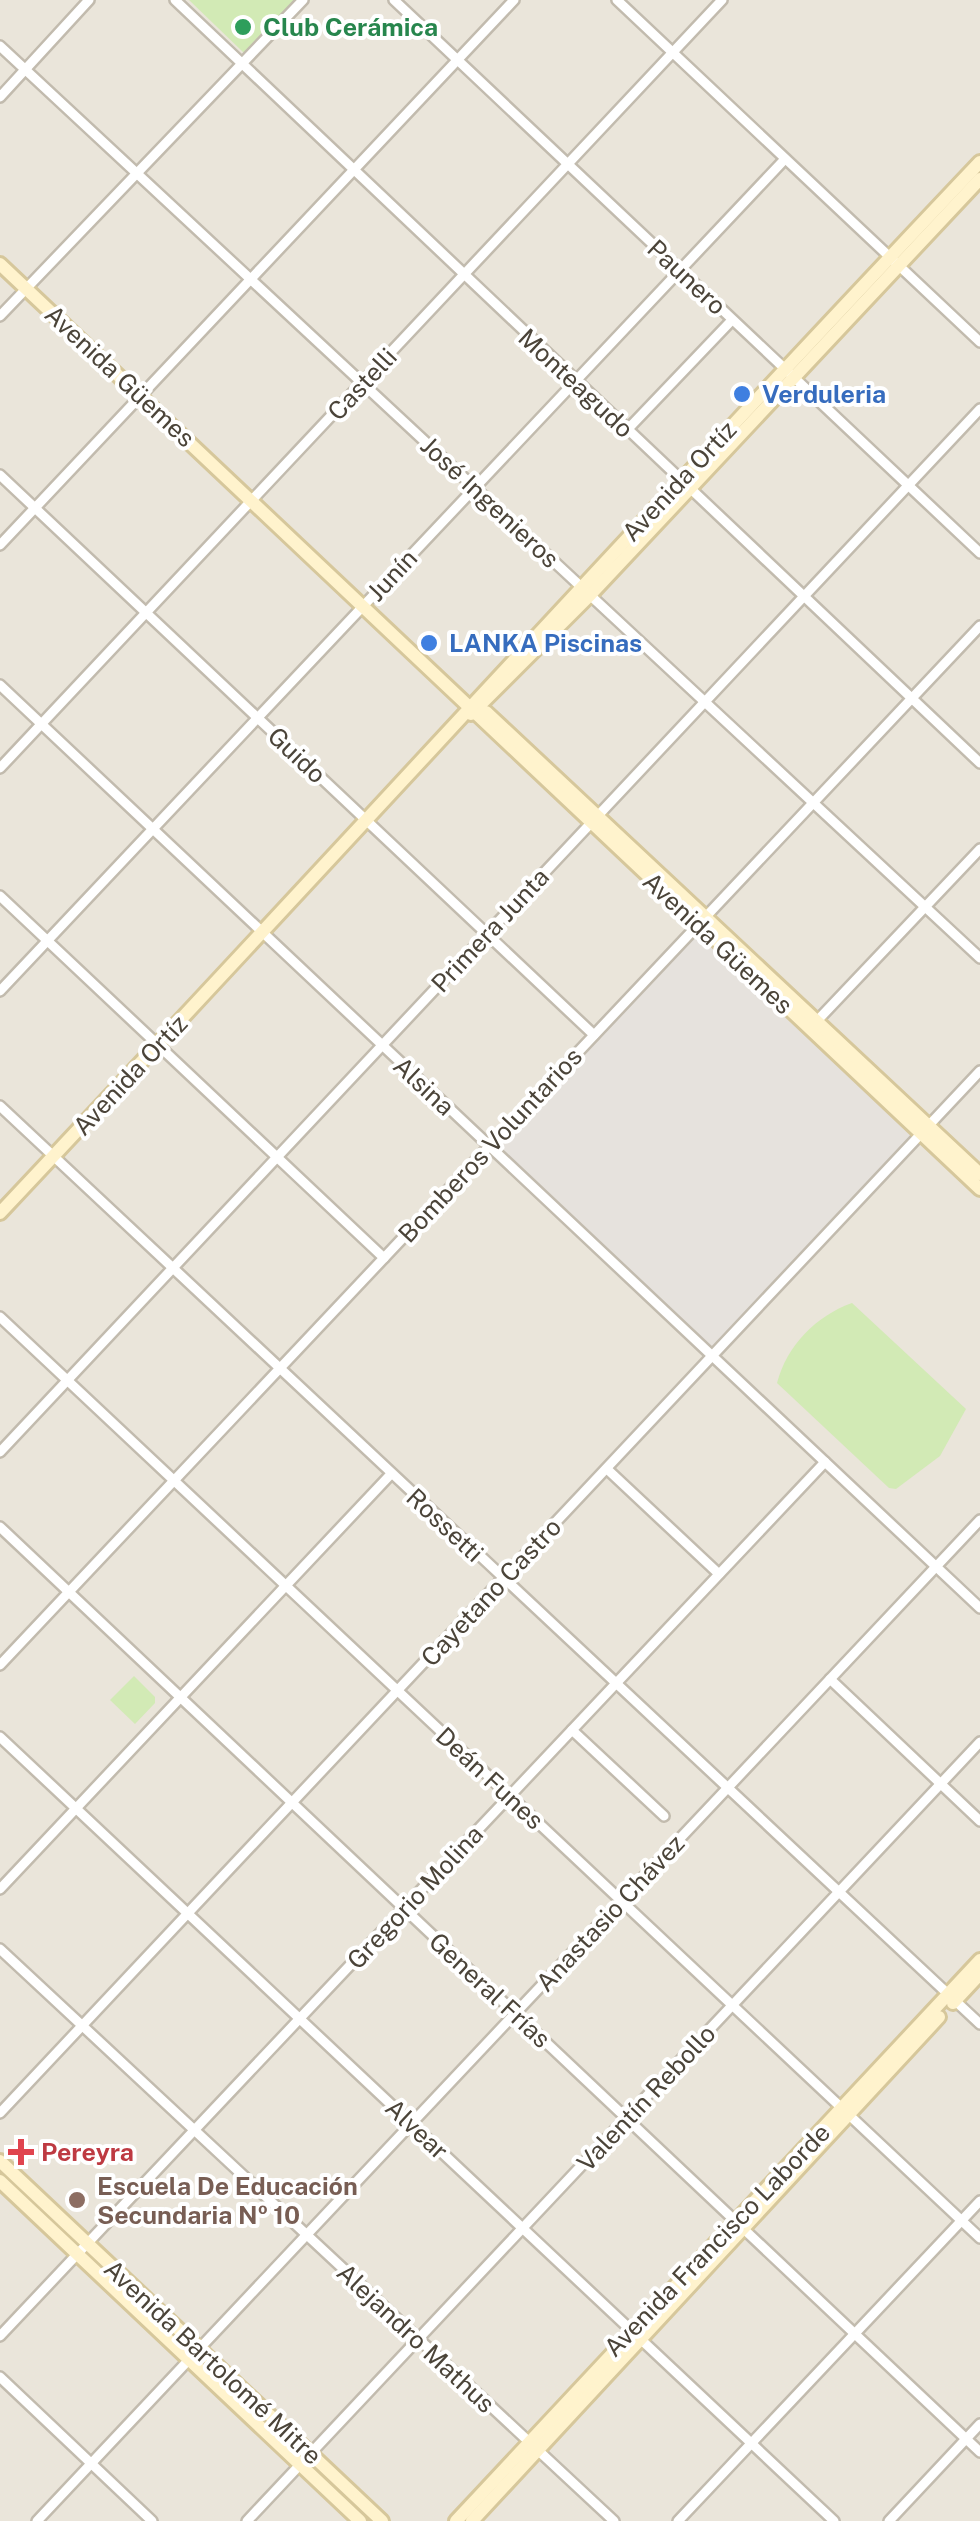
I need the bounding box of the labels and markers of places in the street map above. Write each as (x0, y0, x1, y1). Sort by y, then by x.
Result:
place label: Club Cerámica (263, 12, 438, 42)
marker: Club Cerámica (232, 16, 254, 38)
place label: Verduleria (762, 379, 886, 409)
marker: Verduleria (731, 383, 753, 405)
place label: LANKA Piscinas (449, 628, 642, 658)
marker: LANKA Piscinas (418, 632, 440, 654)
place label: Pereyra (41, 2137, 134, 2167)
marker: Pereyra (10, 2141, 32, 2163)
place label: Escuela De Educación Secundaria Nº 10 (97, 2171, 358, 2230)
marker: Escuela De Educación Secundaria Nº 10 (66, 2189, 88, 2211)

